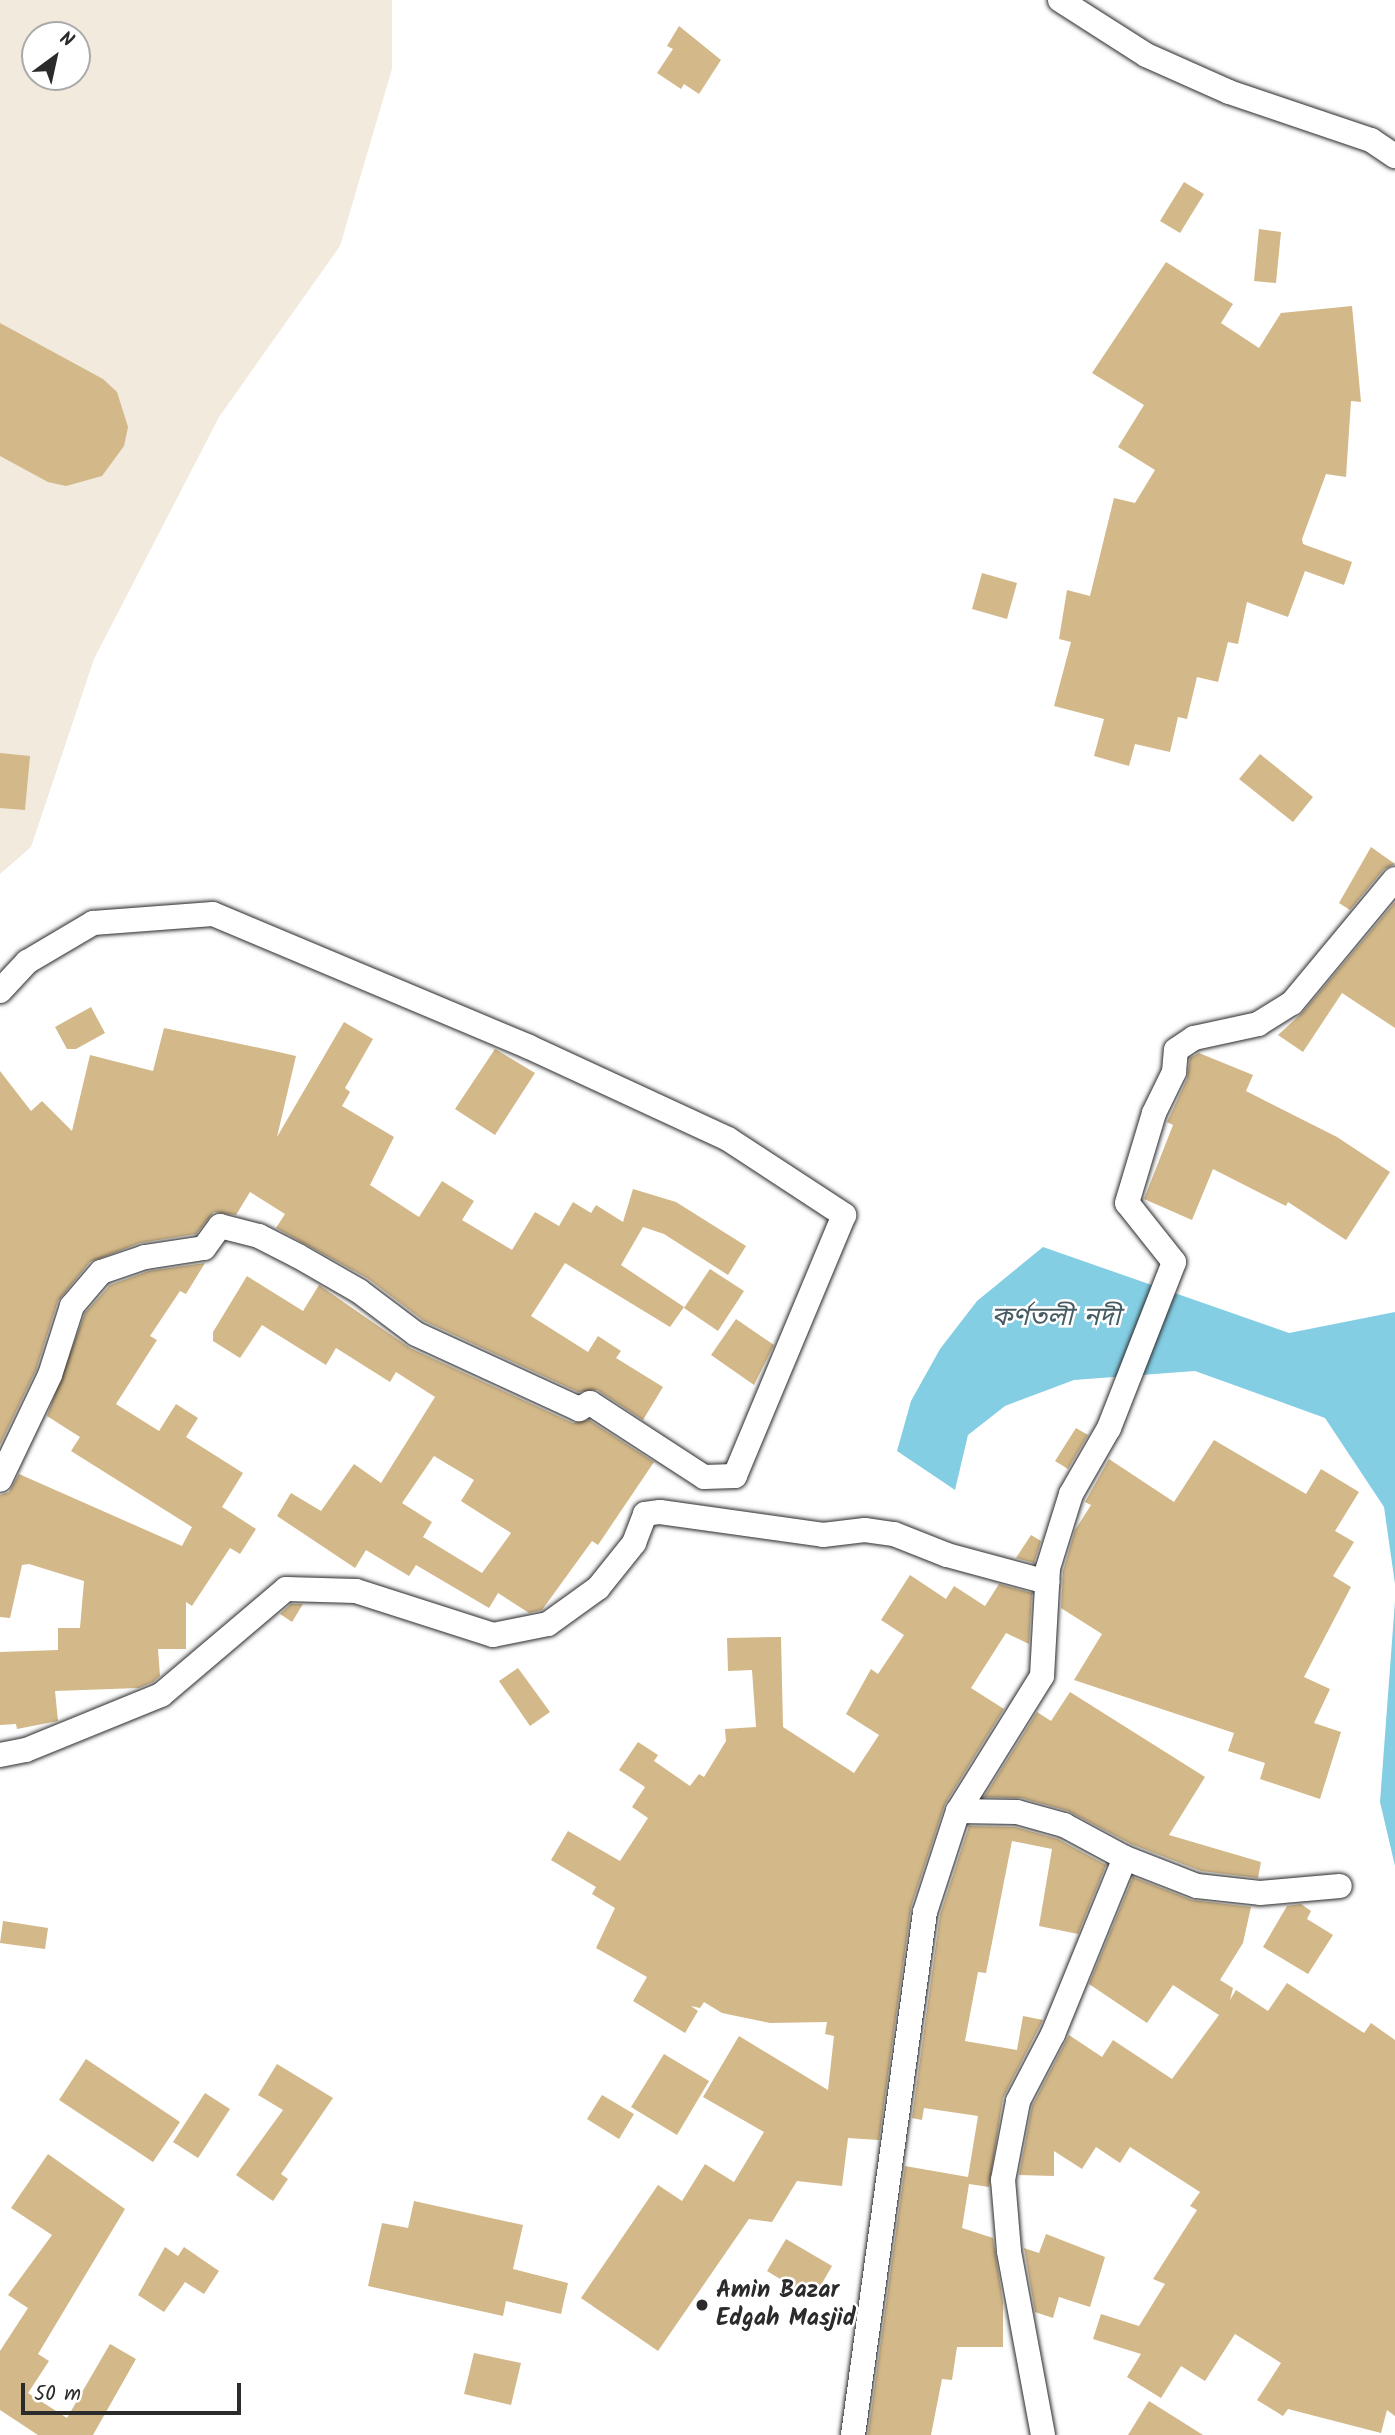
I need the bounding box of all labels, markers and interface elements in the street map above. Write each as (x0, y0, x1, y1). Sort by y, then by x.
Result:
north arrow (21, 21, 91, 91)
text: N (53, 24, 80, 56)
water label: কর্ণতলী নদী (992, 1303, 1120, 1335)
place label: Amin Bazar Edgah Masjid (716, 2277, 856, 2333)
marker: Amin Bazar Edgah Masjid (694, 2297, 710, 2313)
scale bar (24, 2368, 245, 2412)
text: 50 m (34, 2378, 81, 2411)

